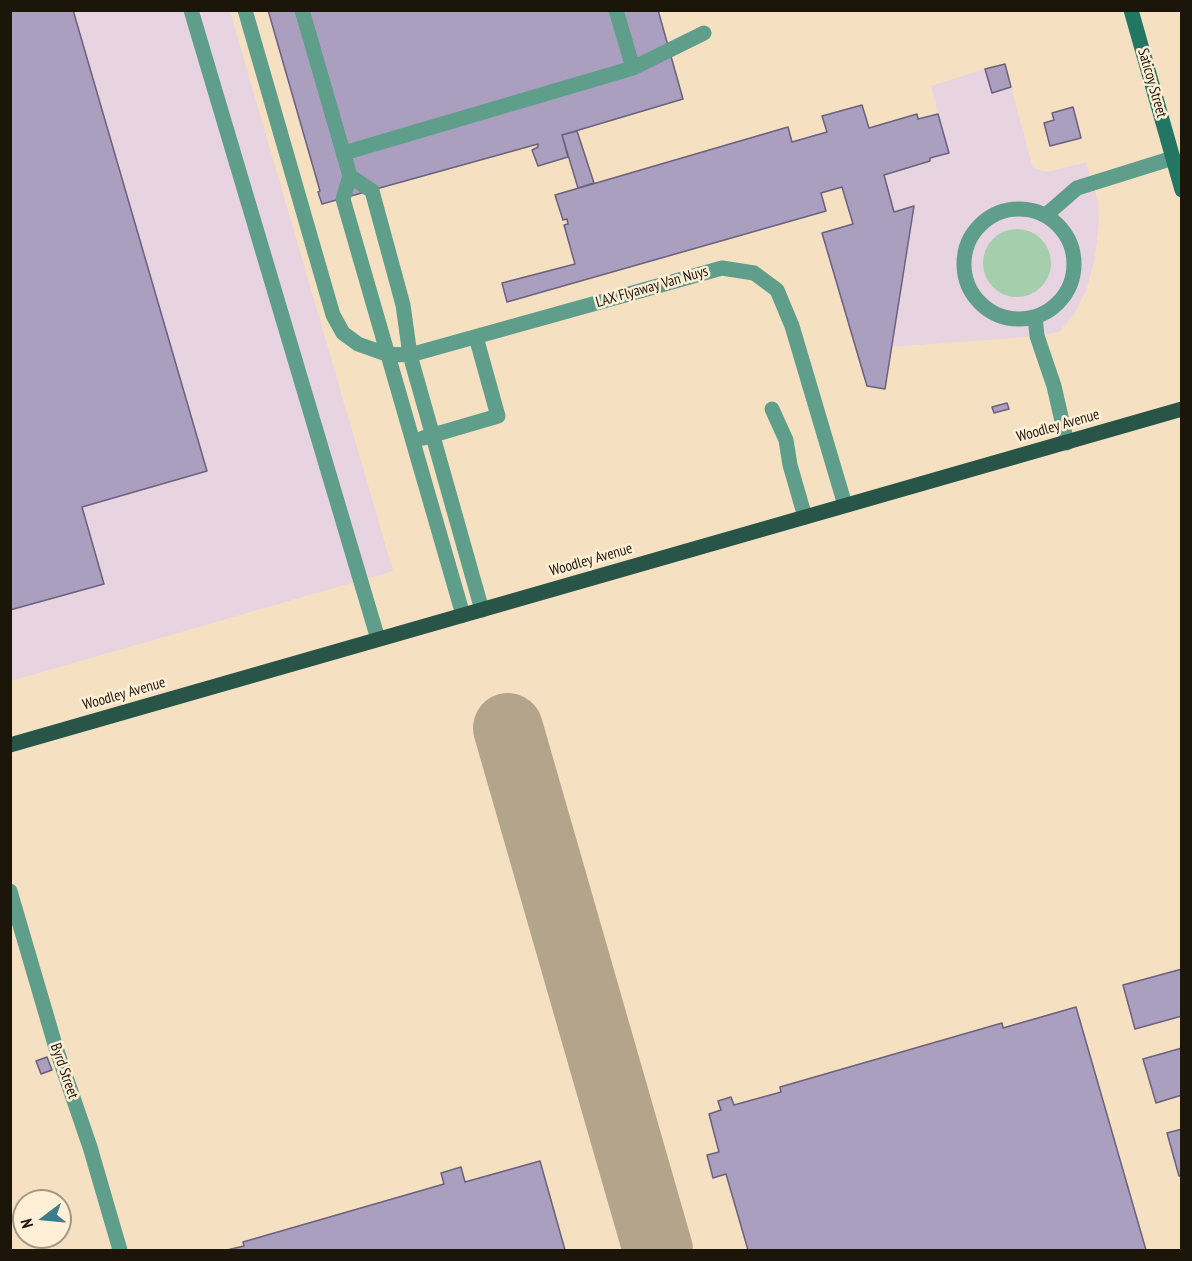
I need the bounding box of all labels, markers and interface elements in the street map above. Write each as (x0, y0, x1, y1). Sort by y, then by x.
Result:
street label: Saticoy Street (1134, 46, 1170, 120)
street label: LAX Flyaway Van Nuys (594, 262, 710, 312)
street label: Woodley Avenue (1015, 406, 1101, 446)
street label: Woodley Avenue (548, 540, 634, 580)
street label: Woodley Avenue (81, 674, 167, 714)
street label: Byrd Street (46, 1041, 82, 1101)
north arrow (12, 1189, 72, 1249)
text: N (16, 1217, 37, 1230)

